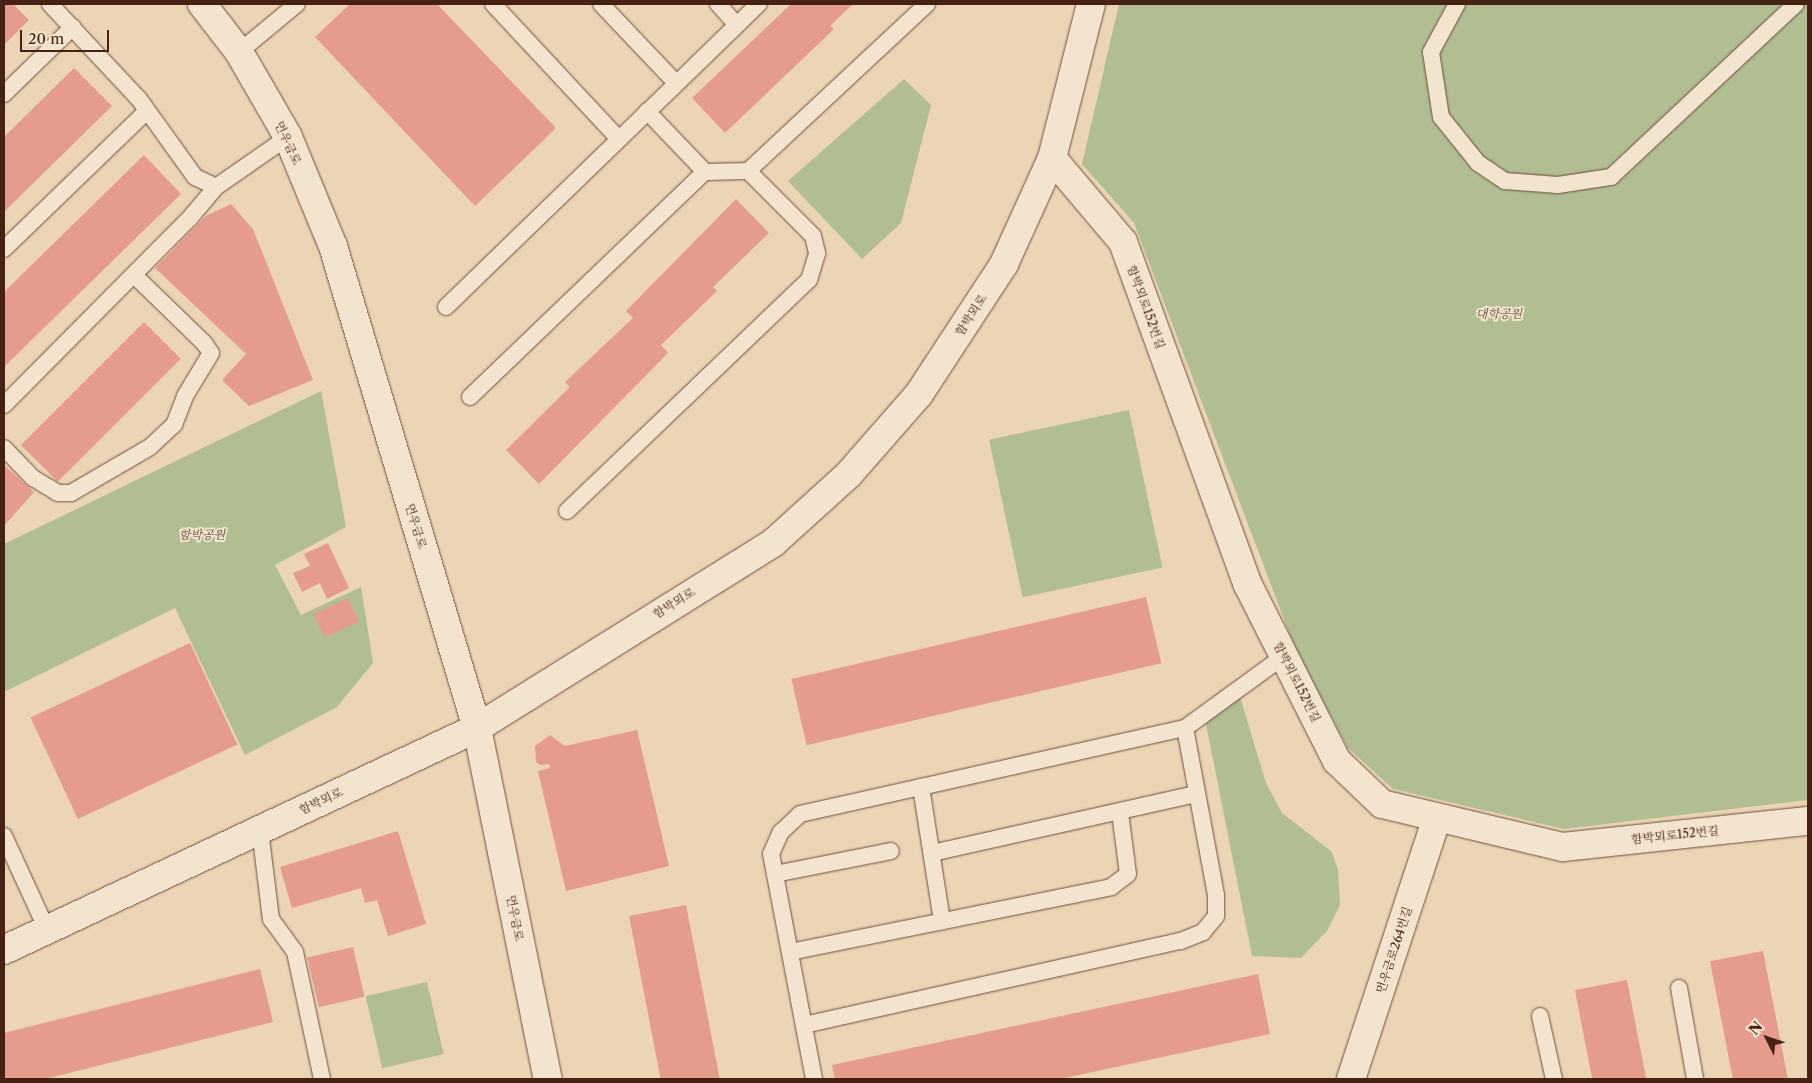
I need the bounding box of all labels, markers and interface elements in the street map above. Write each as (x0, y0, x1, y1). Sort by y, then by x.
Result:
scale bar (22, 20, 111, 52)
text: 20 m (28, 29, 64, 48)
street label: 먼우금로 (272, 119, 304, 167)
street label: 함박뫼로152번길 (1124, 263, 1168, 351)
street label: 함박뫼로 (952, 292, 990, 338)
park label: 대학공원 (1476, 307, 1522, 321)
street label: 먼우금로 (402, 502, 430, 550)
park label: 함박공원 (179, 528, 225, 542)
street label: 함박뫼로 (651, 585, 697, 621)
street label: 함박뫼로152번길 (1271, 640, 1323, 724)
street label: 함박뫼로 (297, 785, 345, 817)
street label: 함박뫼로152번길 (1630, 823, 1720, 847)
street label: 먼우금로 (504, 894, 526, 942)
street label: 먼우금로264번길 (1373, 905, 1415, 995)
north arrow (1742, 1013, 1792, 1063)
text: N (1745, 1018, 1766, 1039)

